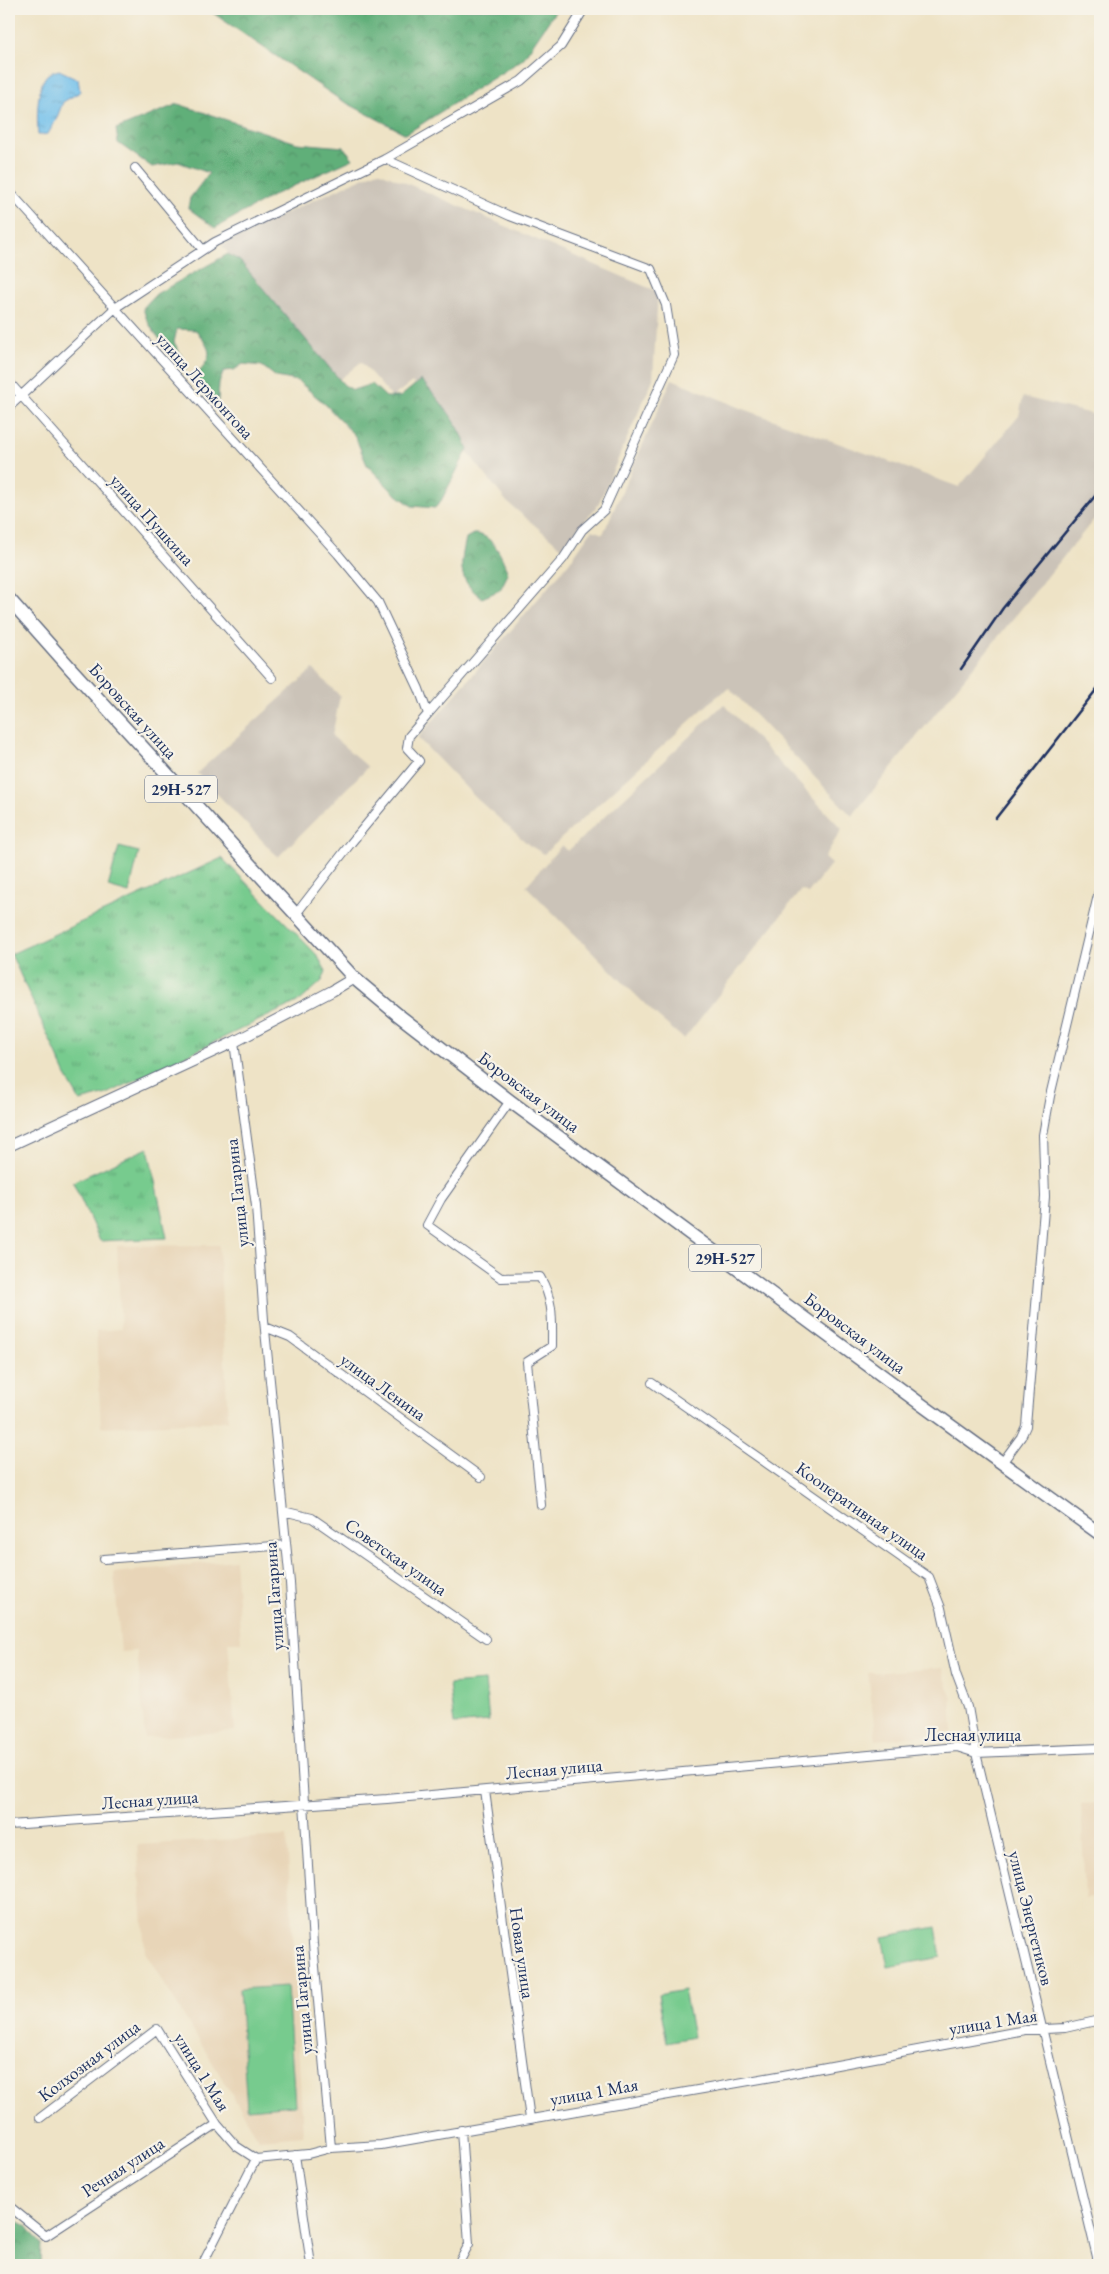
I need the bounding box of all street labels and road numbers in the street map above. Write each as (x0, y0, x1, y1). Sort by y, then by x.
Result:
street label: улица Лермонтова (152, 328, 260, 444)
street label: улица Пушкина (105, 469, 200, 571)
street label: Боровская улица (84, 658, 183, 764)
road number: 29Н-527 (145, 776, 217, 802)
street label: Боровская улица (474, 1046, 585, 1138)
street label: улица Гагарина (219, 1137, 254, 1249)
road number: 29Н-527 (689, 1244, 761, 1272)
street label: Боровская улица (800, 1287, 911, 1379)
street label: улица Ленина (336, 1348, 432, 1426)
street label: Кооперативная улица (792, 1456, 934, 1565)
street label: Советская улица (341, 1513, 453, 1601)
street label: улица Гагарина (258, 1540, 289, 1651)
street label: Лесная улица (925, 1723, 1022, 1746)
street label: Лесная улица (505, 1753, 604, 1784)
street label: Лесная улица (101, 1785, 200, 1814)
street label: улица Энергетиков (1004, 1848, 1059, 1988)
street label: Новая улица (505, 1906, 540, 2001)
street label: улица Гагарина (285, 1944, 318, 2055)
street label: улица 1 Мая (947, 2003, 1039, 2040)
street label: Колхозная улица (33, 2014, 145, 2106)
street label: улица 1 Мая (169, 2028, 236, 2116)
street label: улица 1 Мая (548, 2072, 640, 2111)
street label: Речная улица (77, 2131, 169, 2202)

